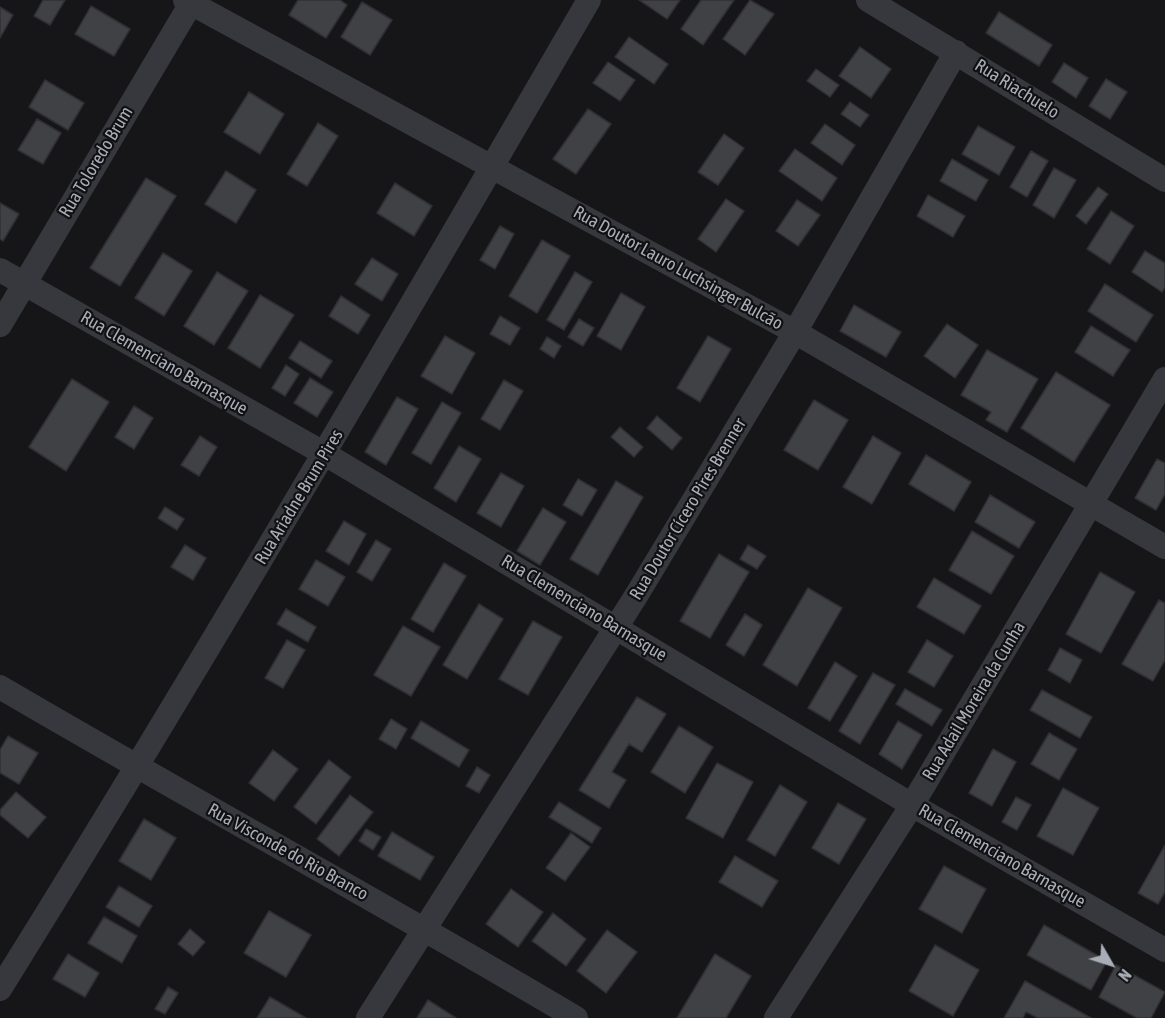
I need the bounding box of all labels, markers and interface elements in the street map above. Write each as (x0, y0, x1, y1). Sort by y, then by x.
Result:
street label: Rua Riachuelo (971, 55, 1063, 123)
street label: Rua Toloredo Brum (54, 103, 138, 221)
street label: Rua Doutor Lauro Luchsinger Bulcão (569, 201, 787, 335)
street label: Rua Clemenciano Barnasque (77, 306, 251, 420)
street label: Rua Doutor Cícero Pires Brenner (625, 414, 751, 604)
street label: Rua Ariadne Brum Pires (250, 426, 348, 568)
street label: Rua Clemenciano Barnasque (497, 550, 671, 666)
street label: Rua Adail Moreira da Cunha (918, 618, 1030, 784)
street label: Rua Visconde do Rio Branco (204, 799, 372, 905)
street label: Rua Clemenciano Barnasque (915, 799, 1089, 913)
north arrow (1081, 934, 1141, 994)
text: N (1115, 966, 1135, 985)

